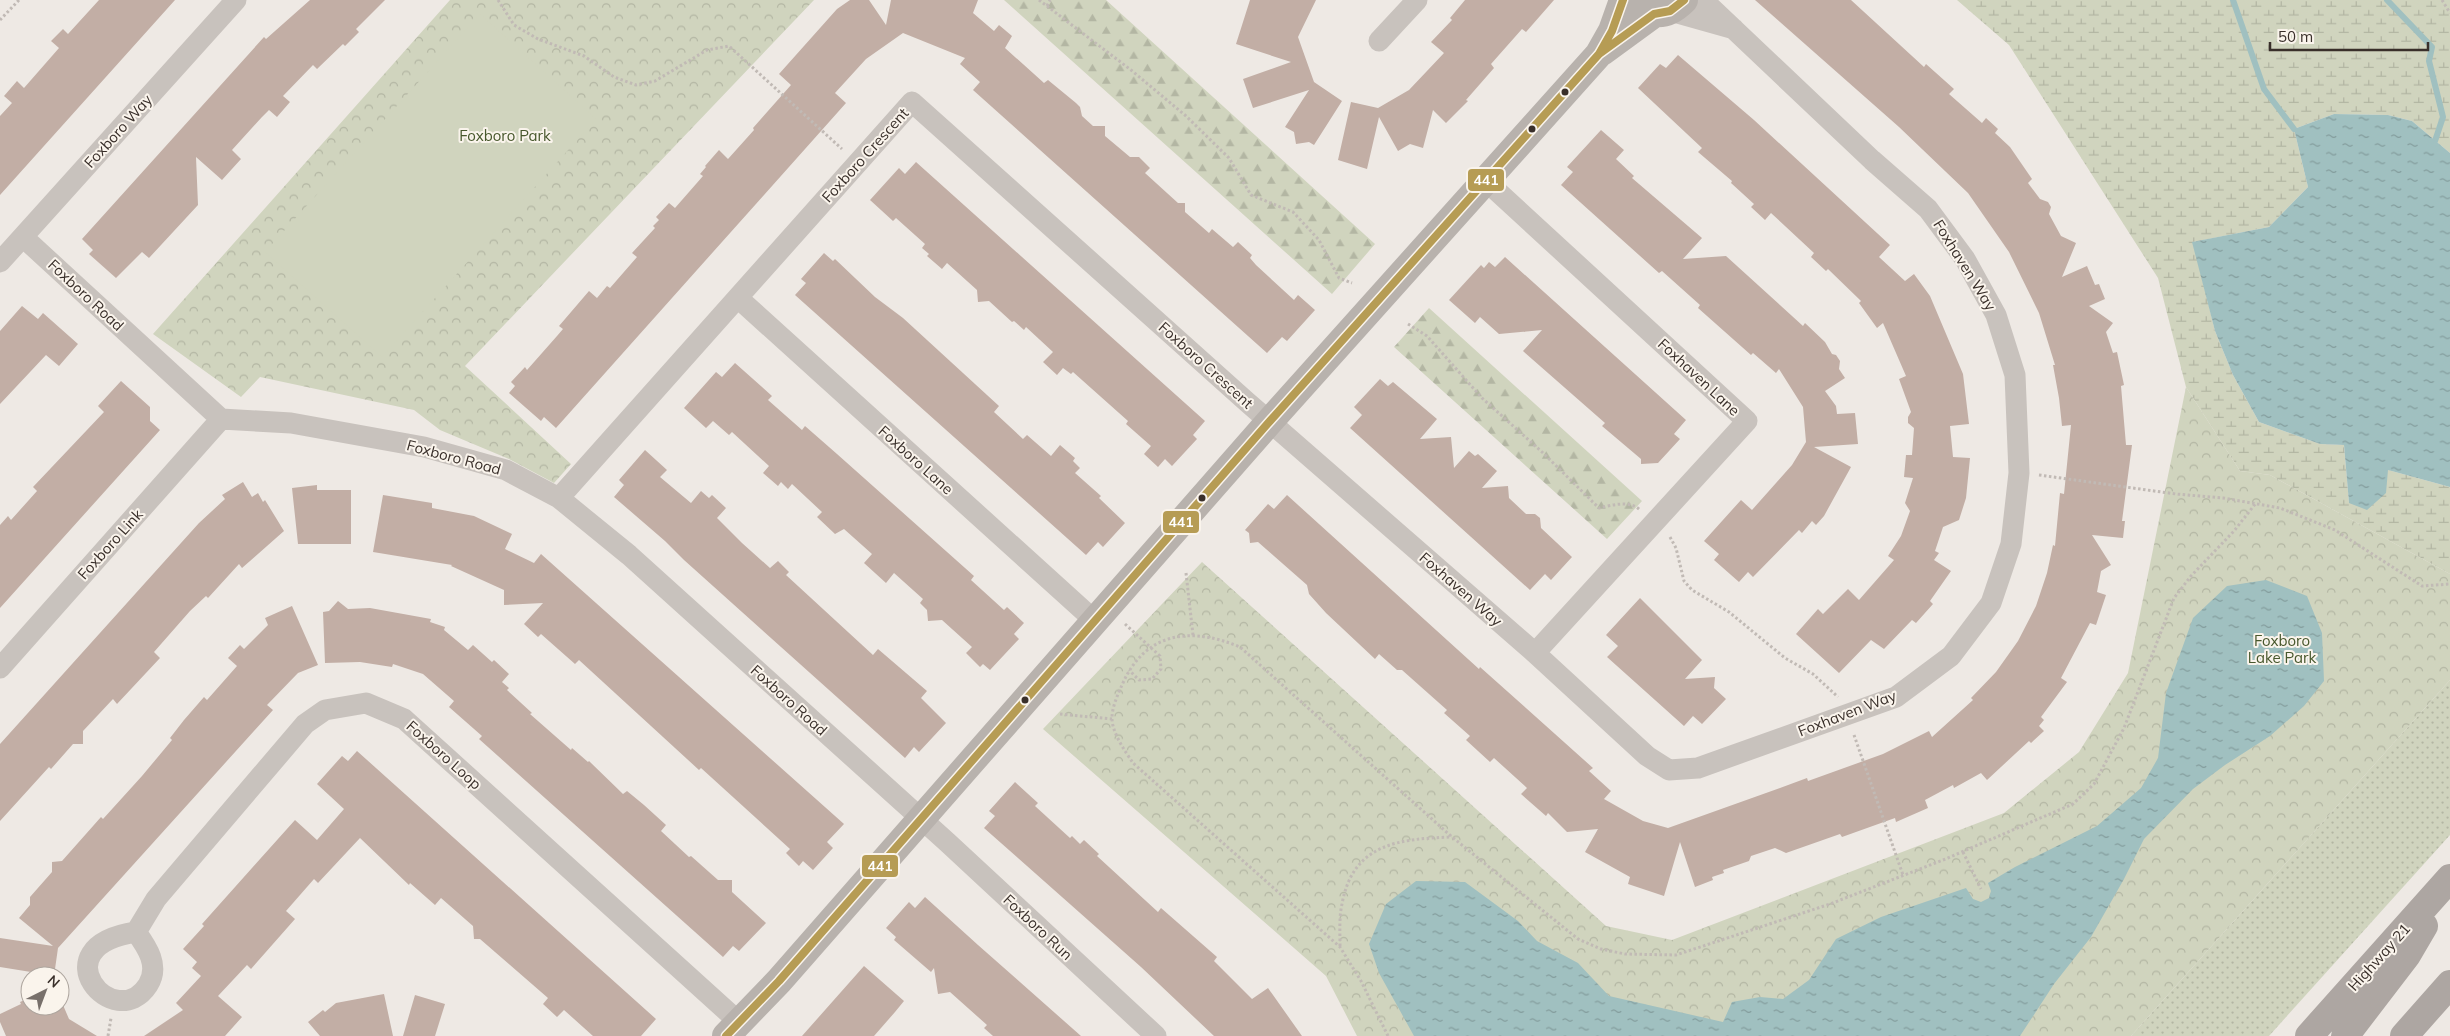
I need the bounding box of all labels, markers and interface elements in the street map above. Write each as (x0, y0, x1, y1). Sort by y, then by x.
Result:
scale bar (2270, 20, 2428, 52)
text: 50 m (2278, 27, 2313, 46)
unlabelled marker (1560, 87, 1570, 97)
street label: Foxboro Way (80, 90, 156, 172)
street label: Foxboro Crescent (818, 104, 912, 206)
unlabelled marker (1527, 124, 1537, 134)
park label: Foxboro Park (459, 126, 551, 145)
line badge: 441 (1467, 168, 1505, 192)
text: 441 (1473, 171, 1499, 189)
street label: Foxhaven Way (1929, 216, 2001, 314)
street label: Foxboro Road (44, 255, 128, 335)
street label: Foxboro Crescent (1155, 318, 1257, 412)
street label: Foxhaven Lane (1654, 334, 1744, 420)
street label: Foxboro Lane (875, 421, 957, 499)
street label: Foxboro Road (405, 435, 503, 479)
unlabelled marker (1197, 493, 1207, 503)
street label: Foxboro Link (73, 505, 147, 583)
line badge: 441 (1162, 510, 1200, 534)
text: 441 (1168, 513, 1194, 531)
street label: Foxhaven Way (1416, 548, 1506, 630)
park label: Foxboro Lake Park (2248, 631, 2316, 667)
street label: Foxboro Road (747, 661, 831, 739)
street label: Foxhaven Way (1795, 686, 1899, 740)
unlabelled marker (1020, 695, 1030, 705)
street label: Foxboro Loop (403, 716, 485, 794)
line badge: 441 (861, 854, 899, 878)
text: 441 (867, 857, 893, 875)
street label: Foxboro Run (999, 890, 1077, 964)
street label: Highway 21 (2344, 919, 2414, 995)
north arrow (20, 966, 70, 1016)
text: N (44, 971, 64, 992)

